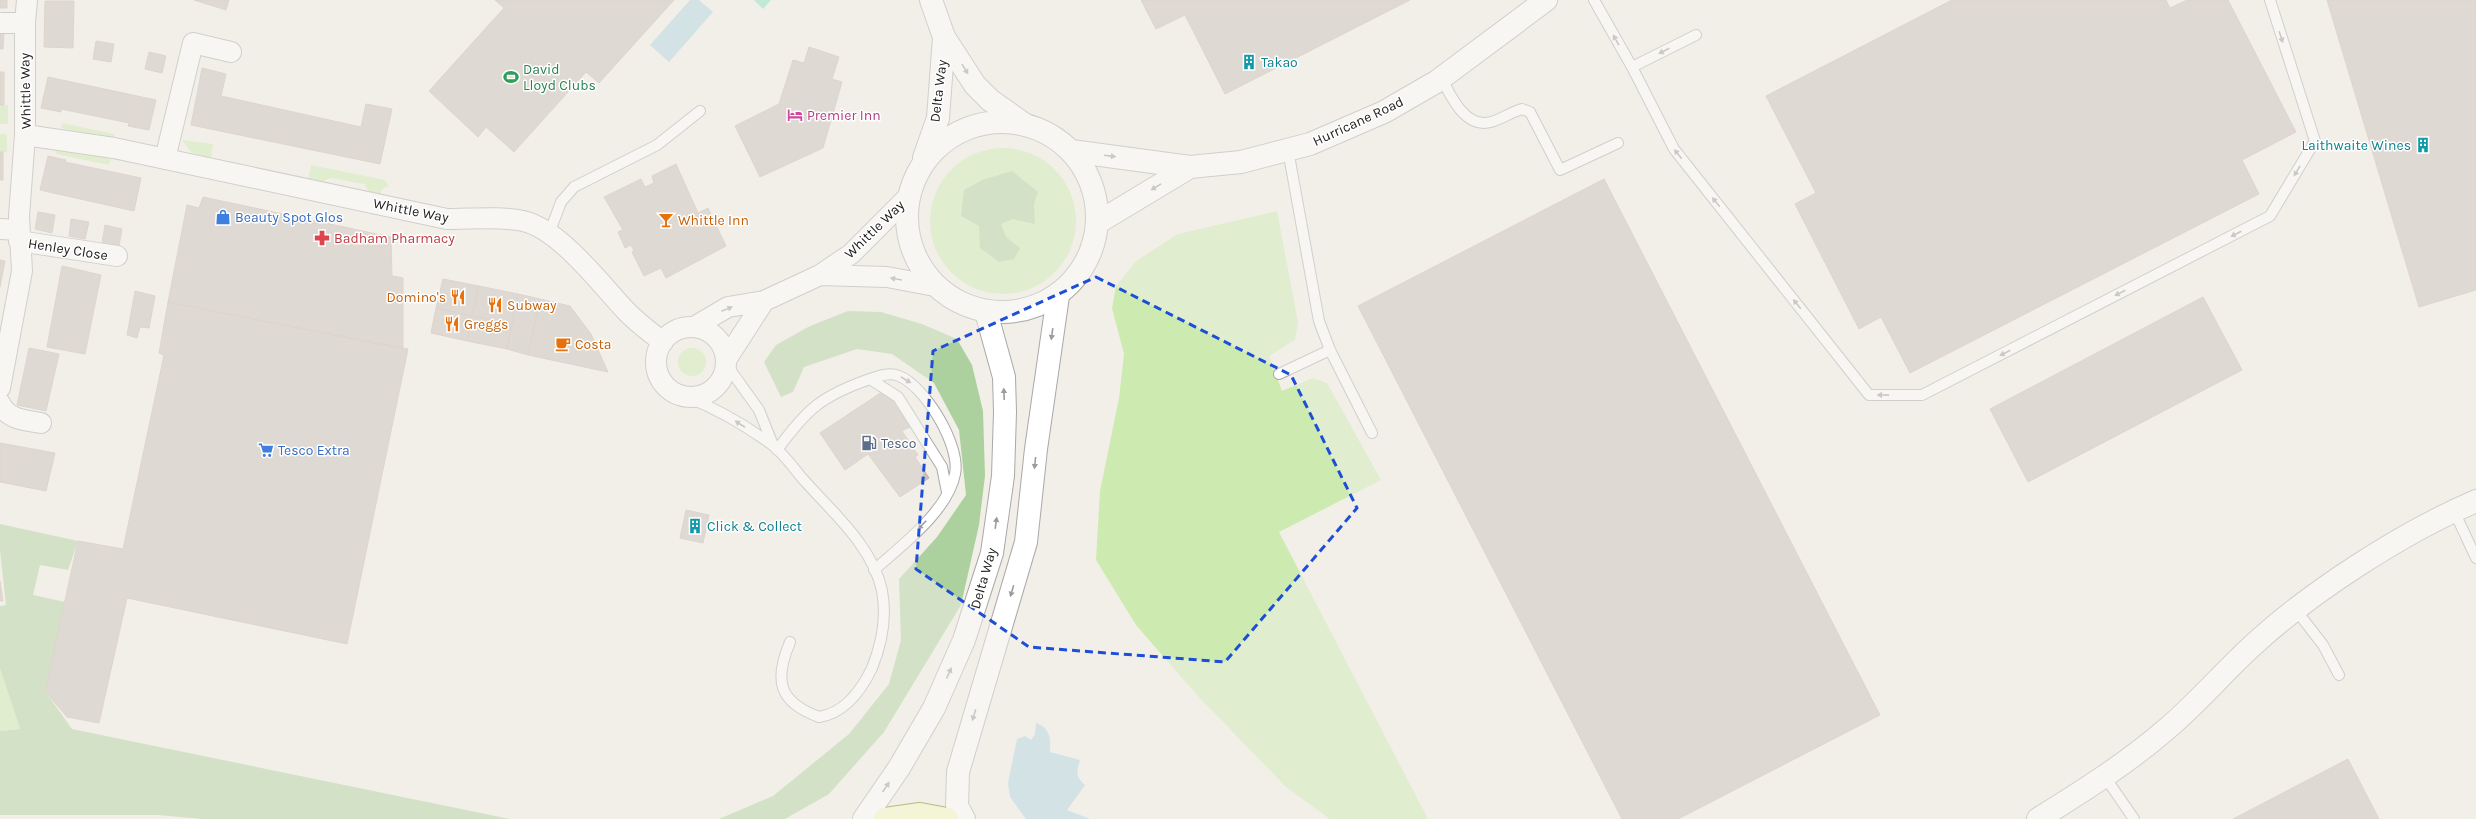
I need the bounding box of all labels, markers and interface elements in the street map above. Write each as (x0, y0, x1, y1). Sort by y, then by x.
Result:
one-way arrow (2279, 31, 2285, 43)
one-way arrow (1613, 34, 1620, 46)
one-way arrow (1658, 48, 1670, 54)
street label: Whittle Way (16, 52, 35, 129)
building icon: Takao (1240, 53, 1258, 71)
place label: Takao (1261, 54, 1298, 71)
street label: Delta Way (926, 58, 951, 123)
place label: David Lloyd Clubs (523, 61, 596, 94)
one-way arrow (962, 63, 969, 75)
sports icon: David Lloyd Clubs (502, 68, 520, 86)
street label: Hurricane Road (1310, 93, 1406, 150)
hotel icon: Premier Inn (786, 106, 804, 124)
place label: Premier Inn (807, 107, 881, 124)
building icon: Laithwaite Wines (2414, 136, 2432, 154)
place label: Laithwaite Wines (2301, 137, 2411, 154)
one-way arrow (1673, 149, 1682, 160)
one-way arrow (1104, 153, 1116, 159)
one-way arrow (2293, 165, 2300, 177)
one-way arrow (1150, 184, 1162, 191)
street label: Whittle Way (372, 195, 450, 226)
street label: Whittle Way (841, 196, 908, 262)
one-way arrow (1712, 197, 1721, 208)
shop icon: Beauty Spot Glos (214, 208, 232, 226)
place label: Beauty Spot Glos (235, 209, 343, 226)
bar icon: Whittle Inn (657, 211, 675, 229)
place label: Whittle Inn (678, 212, 749, 229)
pharmacy icon: Badham Pharmacy (313, 229, 331, 247)
place label: Badham Pharmacy (334, 230, 455, 247)
one-way arrow (2230, 230, 2241, 237)
street label: Henley Close (27, 235, 109, 264)
one-way arrow (890, 275, 902, 281)
restaurant icon: Domino's (449, 288, 467, 306)
place label: Domino's (386, 289, 446, 306)
one-way arrow (2114, 290, 2126, 297)
restaurant icon: Subway (486, 296, 504, 314)
place label: Subway (507, 297, 557, 314)
one-way arrow (1793, 298, 1802, 309)
one-way arrow (722, 305, 734, 311)
restaurant icon: Greggs (443, 315, 461, 333)
place label: Greggs (464, 316, 508, 333)
one-way arrow (1049, 328, 1055, 340)
cafe icon: Costa (554, 335, 572, 353)
place label: Costa (575, 336, 612, 353)
one-way arrow (1999, 350, 2010, 356)
one-way arrow (901, 377, 912, 384)
one-way arrow (1001, 388, 1008, 400)
one-way arrow (1876, 392, 1889, 398)
one-way arrow (735, 420, 745, 428)
fuel station icon: Tesco (860, 434, 878, 452)
place label: Tesco (881, 435, 916, 452)
supermarket icon: Tesco Extra (257, 441, 275, 459)
place label: Tesco Extra (278, 442, 350, 459)
one-way arrow (1031, 457, 1038, 469)
building icon: Click & Collect (686, 517, 704, 535)
one-way arrow (993, 517, 999, 529)
place label: Click & Collect (707, 518, 802, 535)
one-way arrow (917, 520, 927, 530)
street label: Delta Way (967, 545, 1000, 611)
one-way arrow (1009, 585, 1015, 597)
one-way arrow (946, 668, 952, 679)
one-way arrow (971, 709, 977, 721)
one-way arrow (882, 781, 890, 792)

